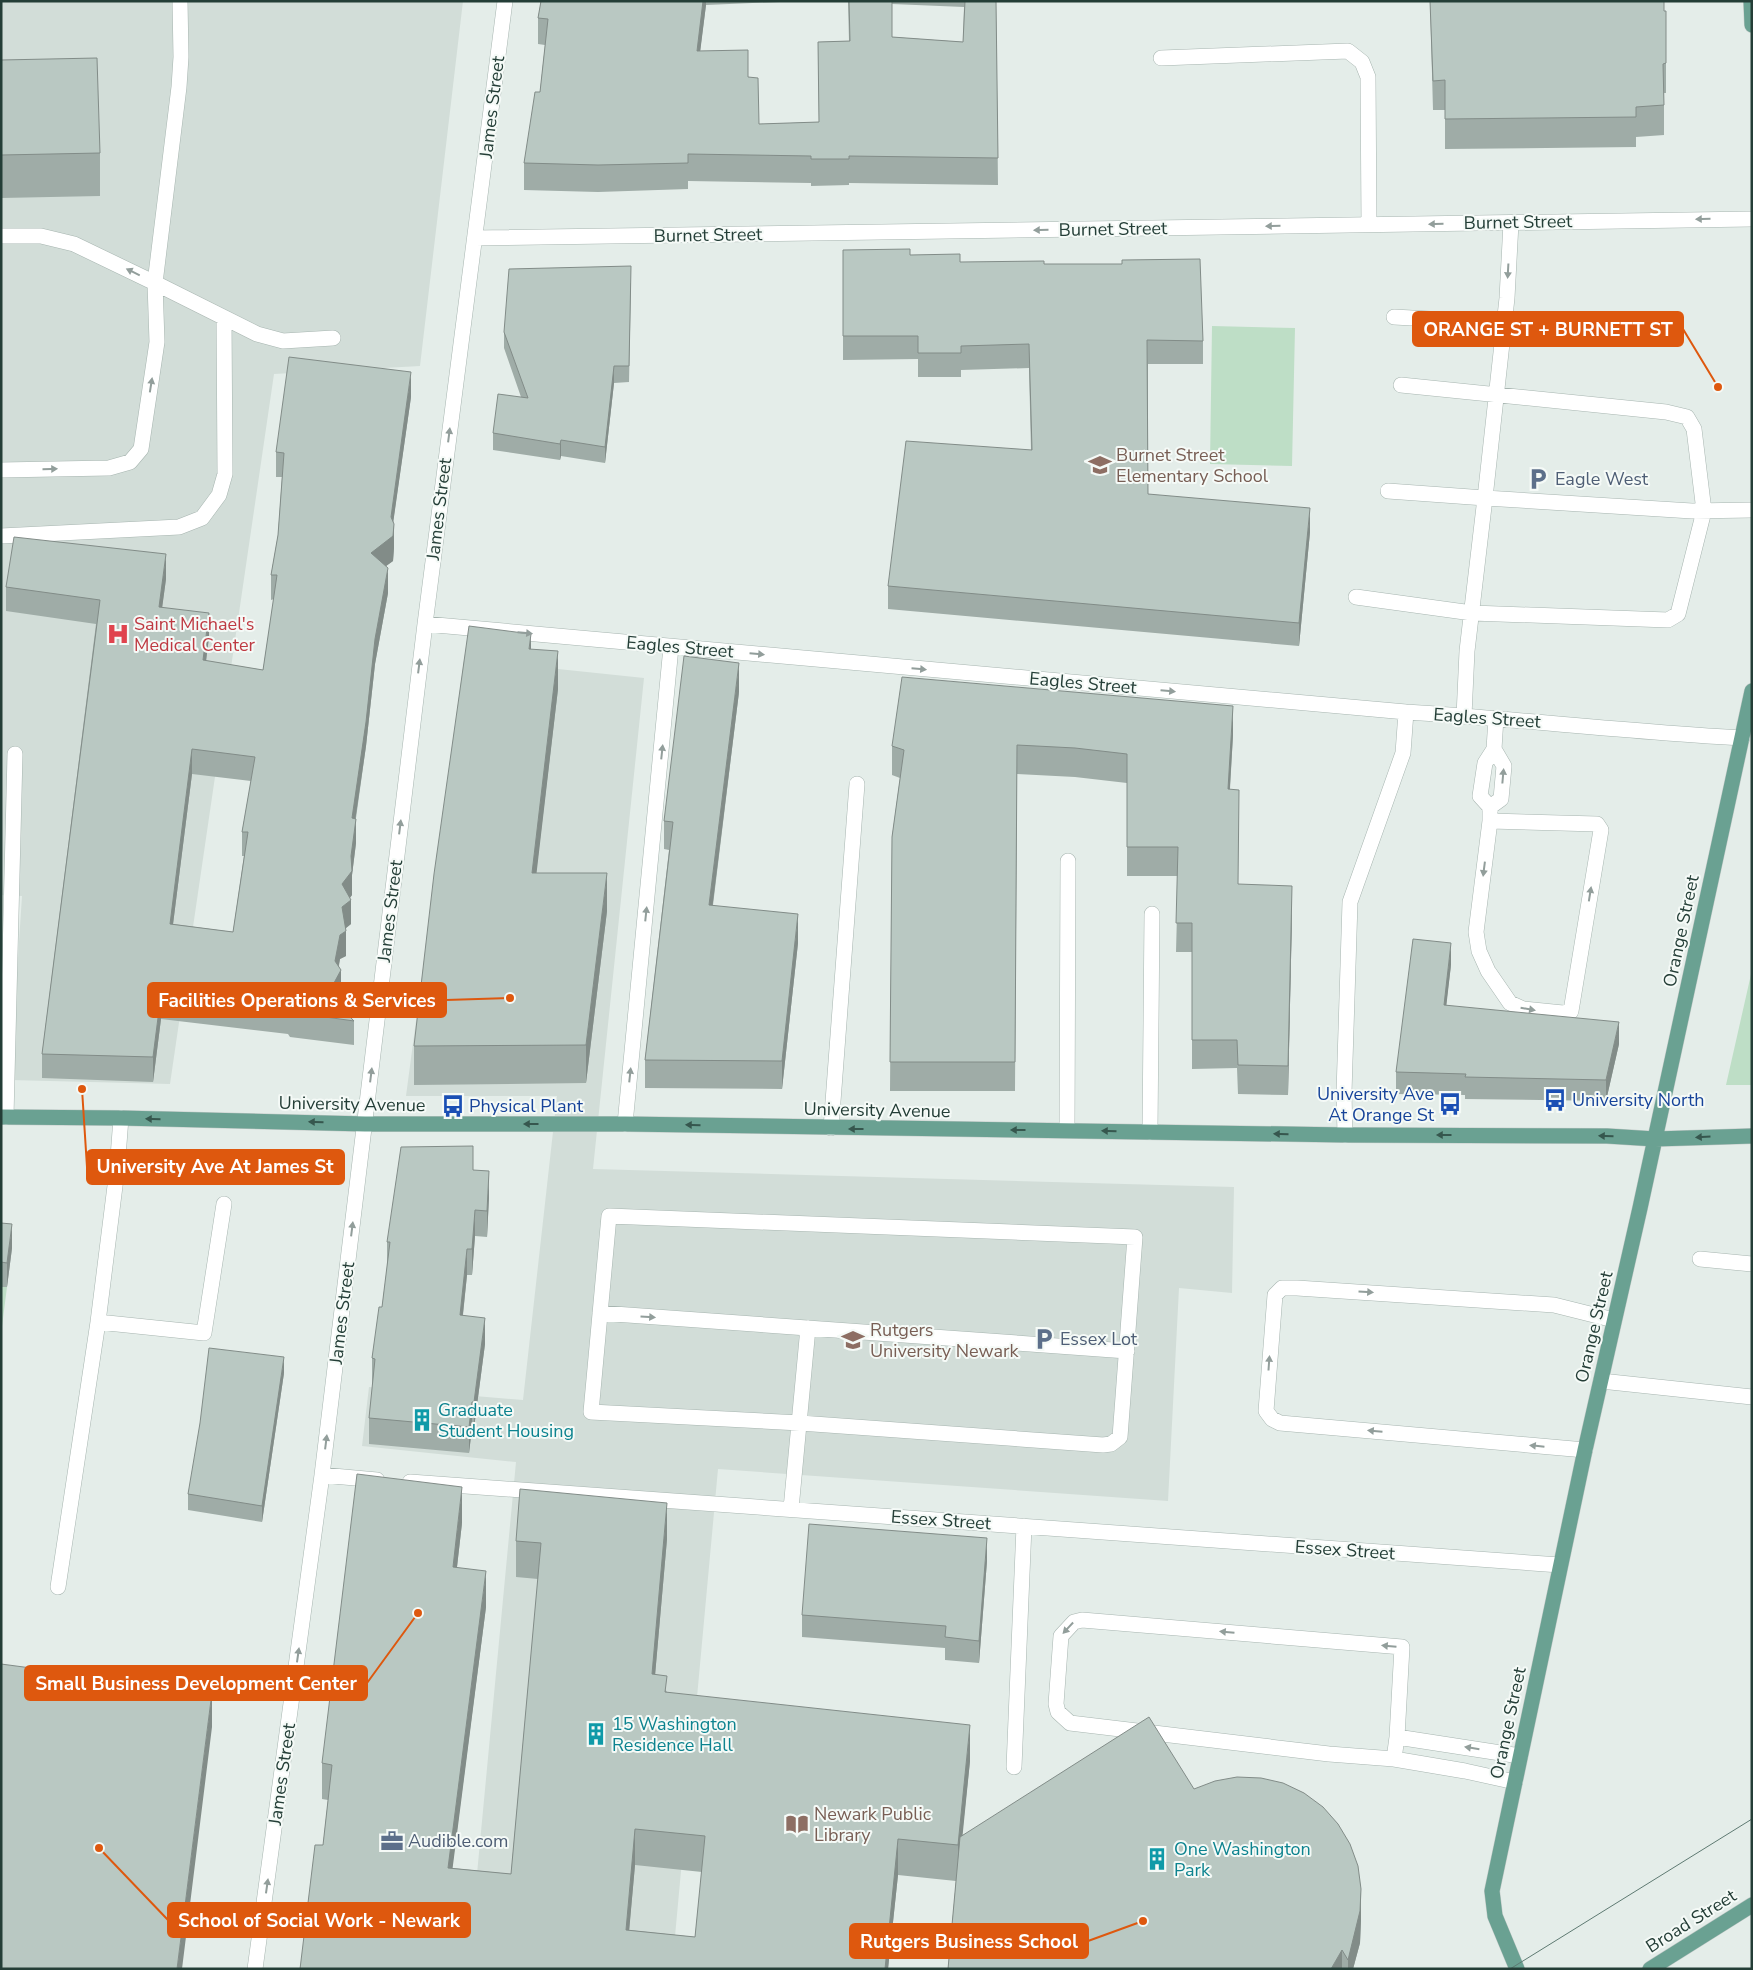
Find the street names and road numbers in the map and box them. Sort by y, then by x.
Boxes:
street label: James Street [474,54,510,160]
street label: Burnet Street [1464,209,1573,235]
street label: Burnet Street [1059,216,1168,242]
street label: Burnet Street [654,222,763,248]
street label: James Street [421,456,457,562]
street label: Eagles Street [625,630,735,664]
street label: Eagles Street [1028,666,1138,700]
street label: Eagles Street [1432,702,1542,734]
street label: James Street [372,858,408,964]
street label: Orange Street [1657,872,1705,989]
street label: University Avenue [278,1091,426,1117]
street label: University Avenue [803,1097,951,1123]
street label: James Street [324,1260,360,1366]
street label: Orange Street [1570,1268,1619,1385]
street label: Essex Street [890,1505,993,1536]
street label: Essex Street [1294,1535,1397,1566]
street label: Orange Street [1484,1664,1532,1781]
street label: James Street [263,1721,301,1828]
street label: Broad Street [1641,1883,1741,1958]

